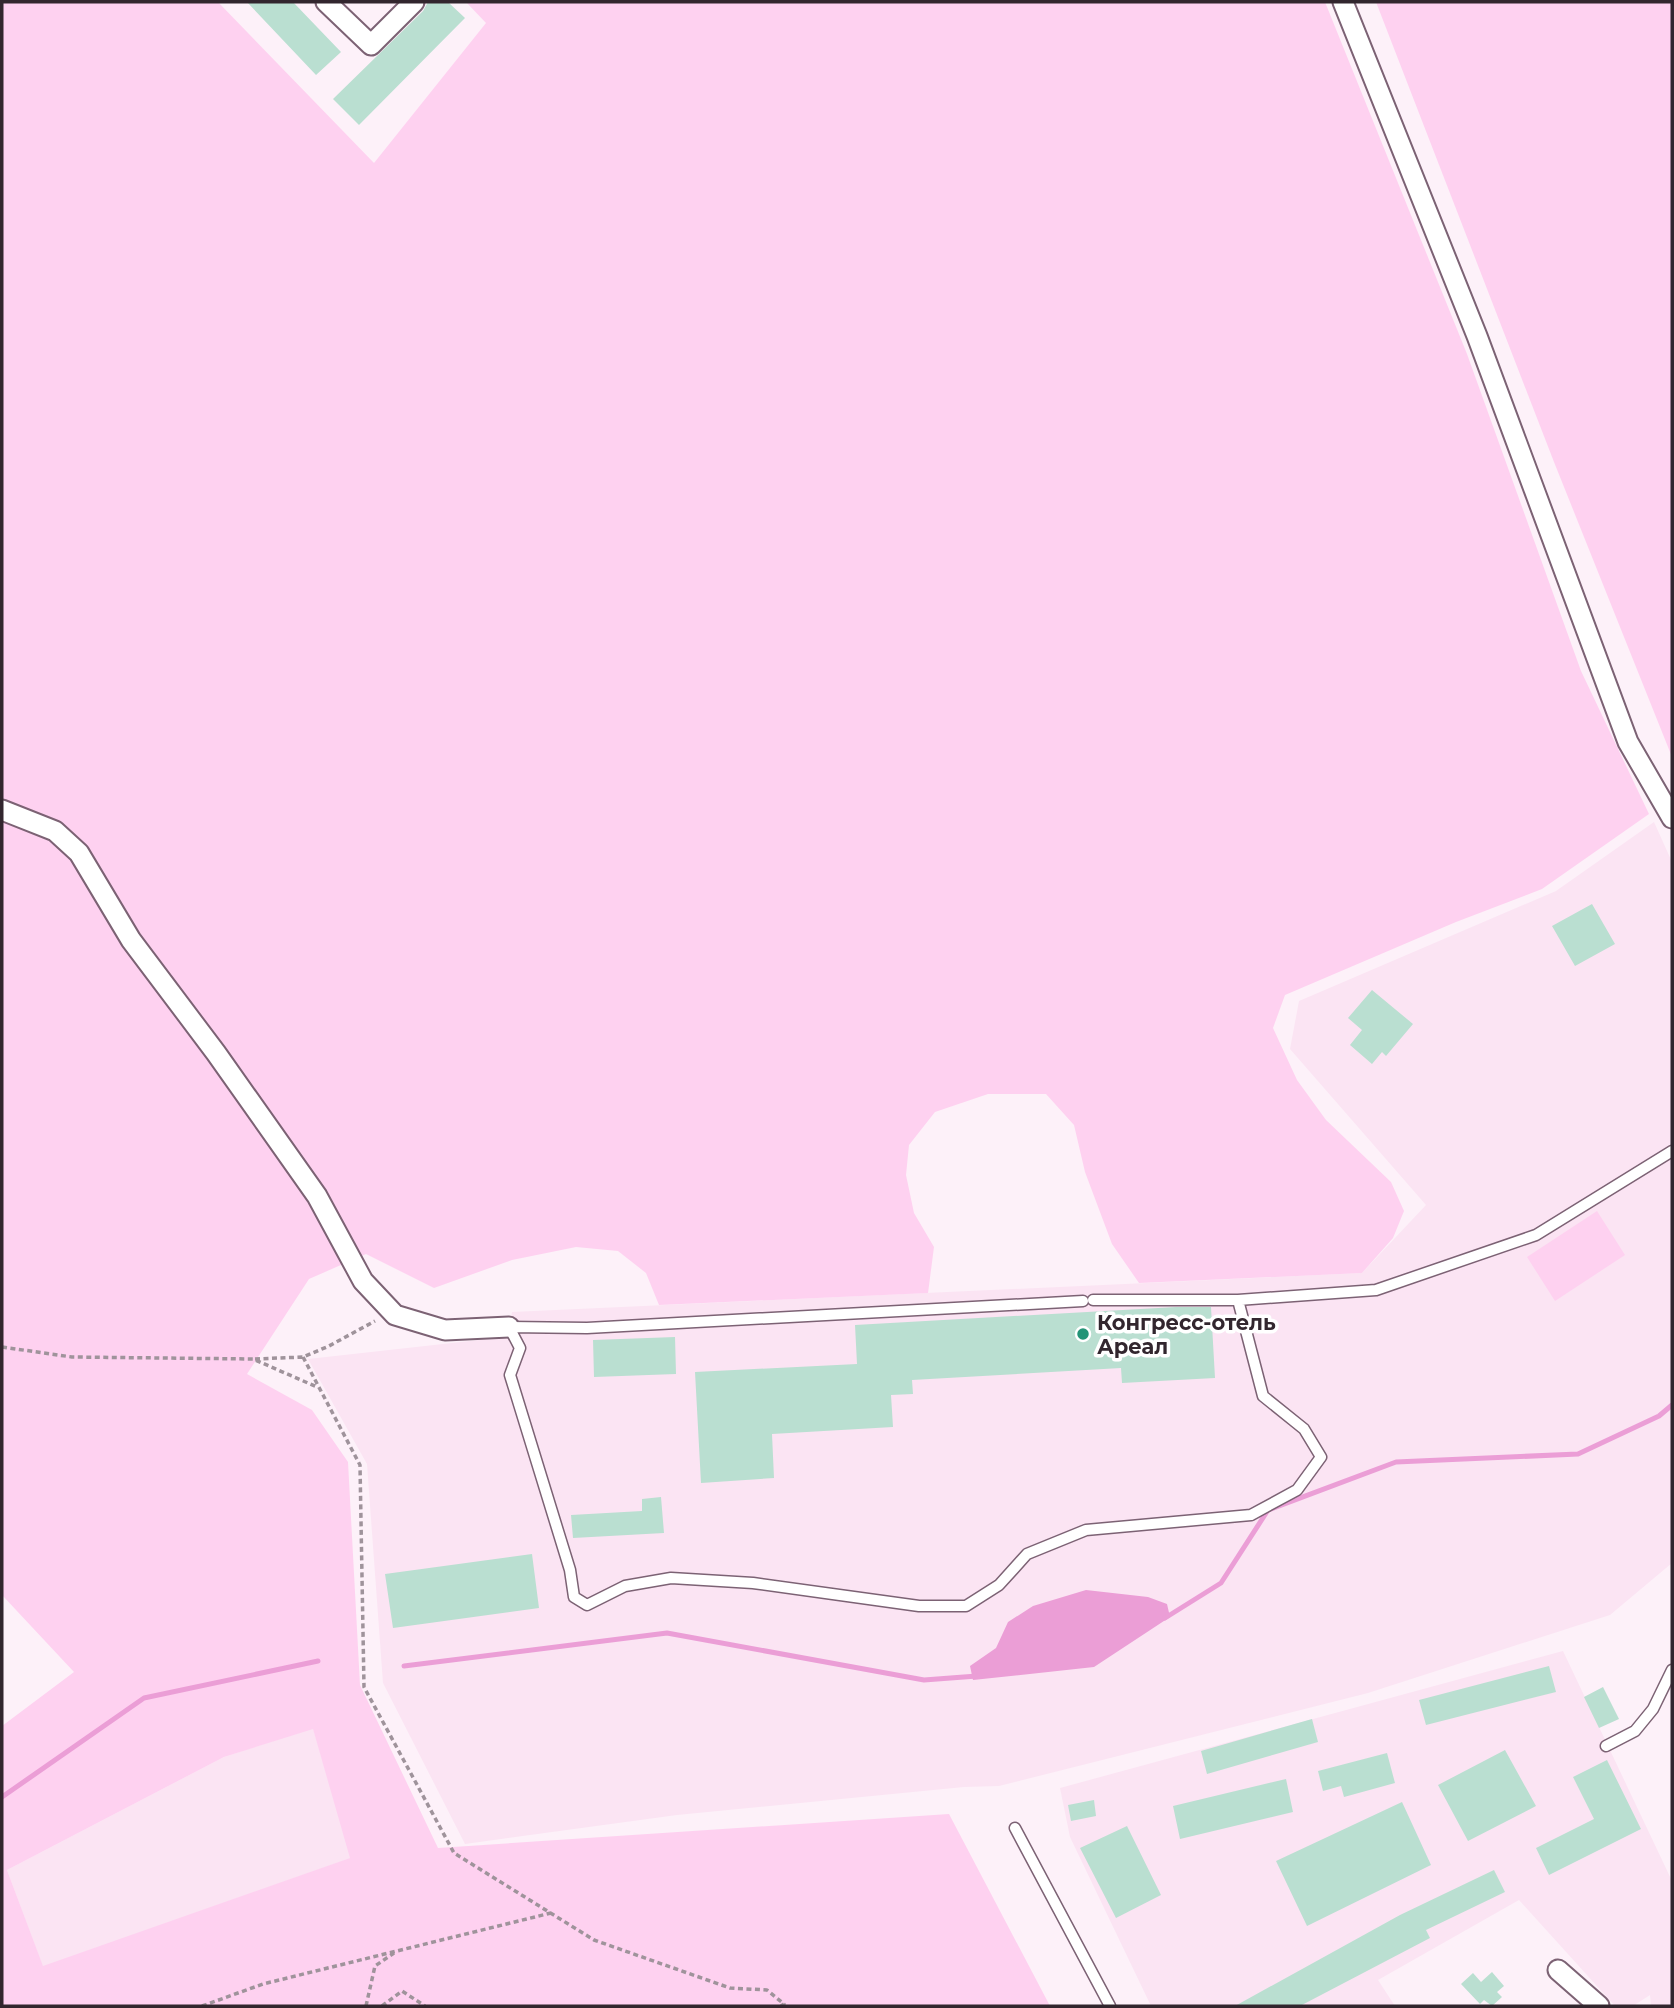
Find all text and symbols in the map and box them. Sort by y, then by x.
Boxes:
place label: Конгресс-отель Ареал [1097,1310,1276,1359]
marker: Конгресс-отель Ареал [1075,1326,1091,1342]

